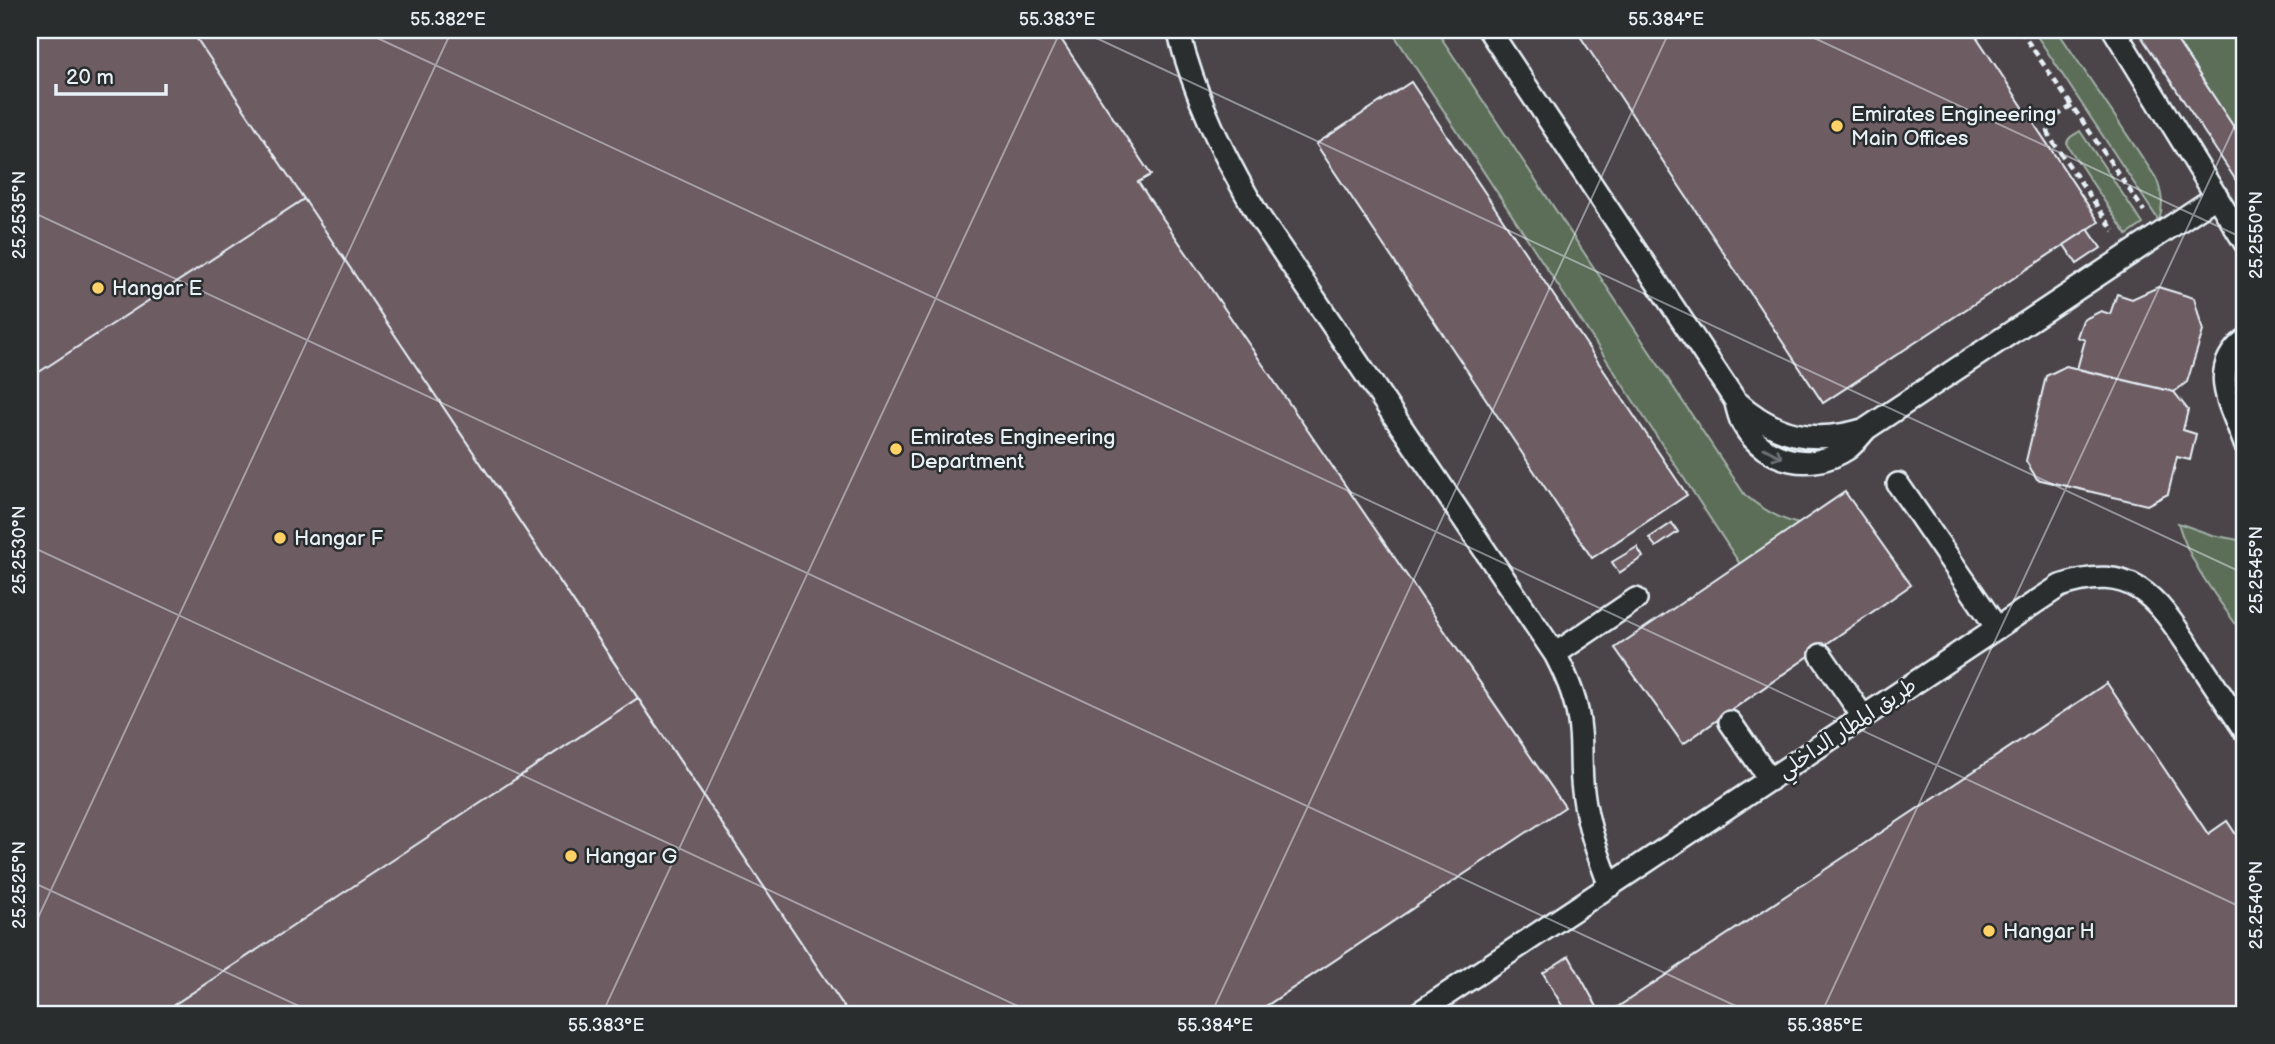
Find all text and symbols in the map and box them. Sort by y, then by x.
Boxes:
text: 55.382°E [410,9,486,30]
text: 55.383°E [1019,9,1095,30]
text: 55.384°E [1628,9,1704,30]
scale bar [56,52,166,96]
text: 20 m [66,65,114,90]
place label: Emirates Engineering Main Offices [1851,102,2056,151]
marker: Emirates Engineering Main Offices [1829,118,1845,134]
text: 25.2535°N [9,171,30,259]
text: 25.2550°N [2246,191,2267,279]
place label: Hangar E [112,276,202,301]
marker: Hangar E [90,280,106,296]
place label: Emirates Engineering Department [910,425,1115,474]
marker: Emirates Engineering Department [888,441,904,457]
one-way arrow [1762,447,1783,460]
text: 25.2530°N [9,506,30,594]
place label: Hangar F [294,526,383,551]
text: 25.2545°N [2246,526,2267,614]
marker: Hangar F [272,530,288,546]
street label: طريق المطار الداخلي [1773,673,1925,789]
text: 25.2525°N [9,841,30,929]
place label: Hangar G [585,844,677,869]
marker: Hangar G [563,848,579,864]
text: 25.2540°N [2246,861,2267,949]
place label: Hangar H [2003,919,2095,944]
marker: Hangar H [1981,923,1997,939]
text: 55.383°E [568,1015,644,1036]
text: 55.384°E [1177,1015,1253,1036]
text: 55.385°E [1787,1015,1863,1036]

